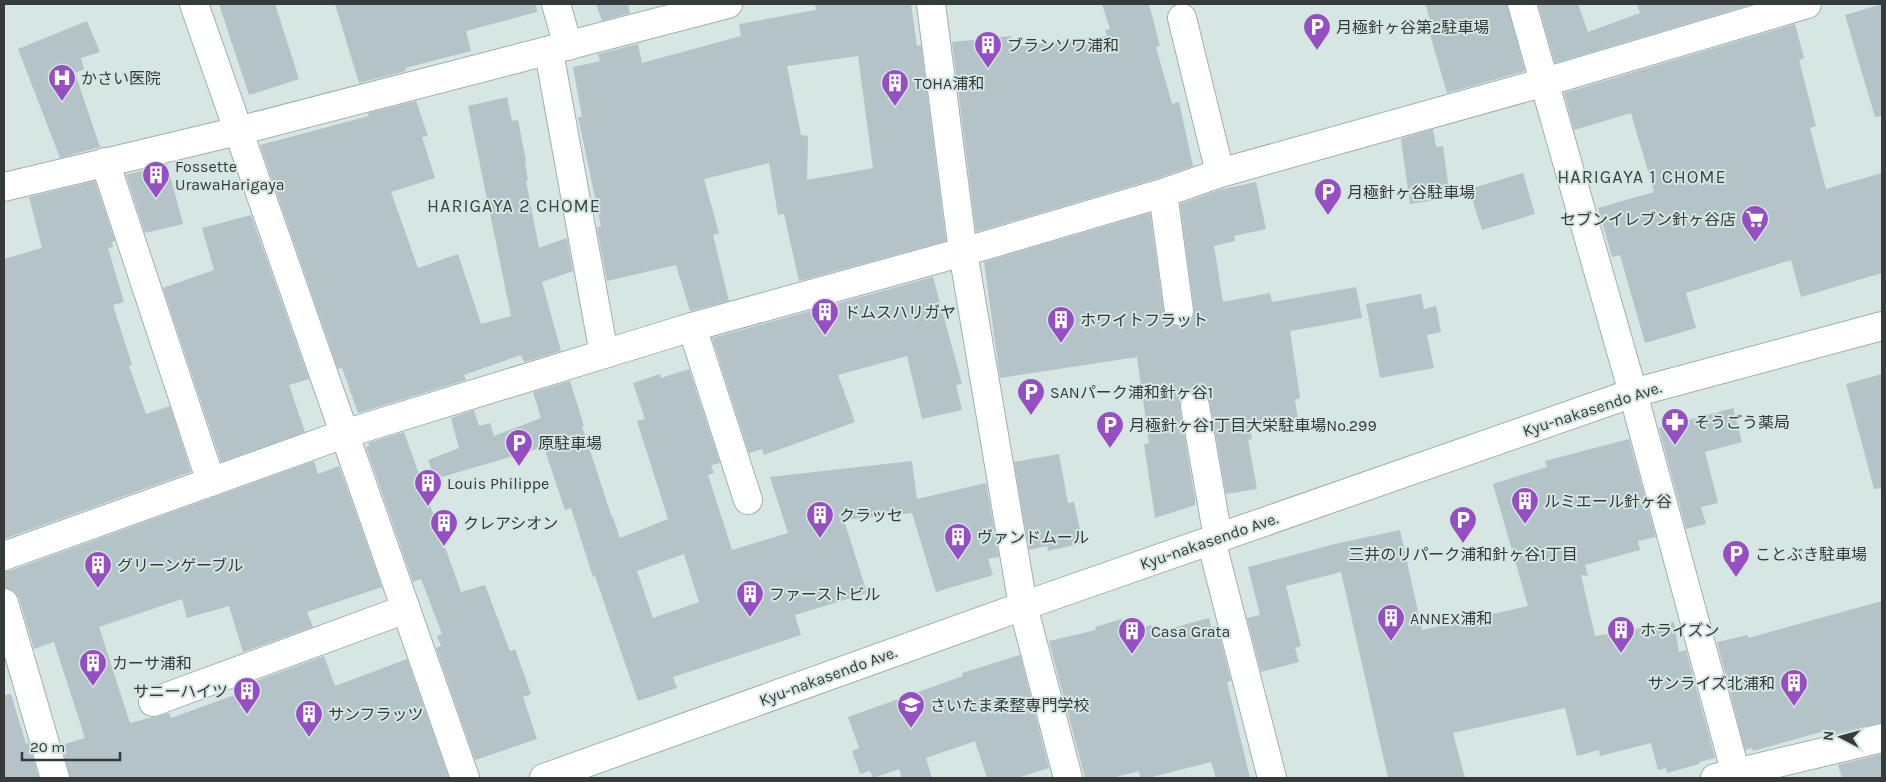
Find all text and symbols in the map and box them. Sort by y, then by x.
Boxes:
parking icon: 月極針ヶ谷第2駐車場 [1302,12,1332,51]
place label: 月極針ヶ谷第2駐車場 [1336,18,1489,37]
building icon: ブランソワ浦和 [973,30,1003,69]
place label: ブランソワ浦和 [1007,36,1119,55]
hospital icon: かさい医院 [47,63,77,102]
building icon: TOHA浦和 [880,68,910,107]
place label: かさい医院 [81,69,161,88]
place label: TOHA浦和 [914,74,984,93]
place label: Fossette UrawaHarigaya [175,157,285,194]
building icon: Fossette UrawaHarigaya [141,160,171,199]
district label: HARIGAYA 1 CHOME [1557,166,1727,188]
parking icon: 月極針ヶ谷駐車場 [1313,177,1343,216]
place label: 月極針ヶ谷駐車場 [1347,183,1475,202]
district label: HARIGAYA 2 CHOME [427,195,601,217]
supermarket icon: セブンイレブン針ヶ谷店 [1740,204,1770,243]
place label: セブンイレブン針ヶ谷店 [1560,210,1736,229]
building icon: ドムスハリガヤ [810,297,840,336]
place label: ドムスハリガヤ [844,303,956,322]
building icon: ホワイトフラット [1046,305,1076,344]
place label: ホワイトフラット [1080,311,1208,330]
parking icon: SANパーク浦和針ヶ谷1 [1016,377,1046,416]
street label: Kyu-nakasendo Ave. [1520,378,1664,440]
place label: SANパーク浦和針ヶ谷1 [1050,383,1213,402]
pharmacy icon: そうごう薬局 [1660,407,1690,446]
parking icon: 月極針ヶ谷1丁目大栄駐車場No.299 [1095,410,1125,449]
place label: そうごう薬局 [1694,413,1790,432]
place label: 月極針ヶ谷1丁目大栄駐車場No.299 [1129,416,1377,435]
parking icon: 原駐車場 [504,428,534,467]
place label: 原駐車場 [538,434,602,453]
building icon: Louis Philippe [413,468,443,507]
place label: Louis Philippe [447,474,549,493]
building icon: ルミエール針ヶ谷 [1510,486,1540,525]
place label: ルミエール針ヶ谷 [1544,492,1672,511]
building icon: クラッセ [805,500,835,539]
parking icon: 三井のリパーク浦和針ヶ谷1丁目 [1448,505,1478,544]
place label: クラッセ [839,506,903,525]
building icon: クレアシオン [429,508,459,547]
street label: Kyu-nakasendo Ave. [1137,508,1281,574]
place label: クレアシオン [463,514,558,533]
building icon: ヴァンドムール [943,522,973,561]
place label: ヴァンドムール [977,528,1089,547]
parking icon: ことぶき駐車場 [1721,539,1751,578]
place label: 三井のリパーク浦和針ヶ谷1丁目 [1348,545,1578,564]
place label: ことぶき駐車場 [1755,545,1867,564]
building icon: グリーンゲーブル [83,550,113,589]
place label: グリーンゲーブル [117,556,243,575]
building icon: ファーストビル [735,579,765,618]
place label: ファーストビル [769,585,880,604]
building icon: ANNEX浦和 [1376,603,1406,642]
place label: ANNEX浦和 [1410,609,1492,628]
building icon: ホライズン [1606,615,1636,654]
building icon: Casa Grata [1117,616,1147,655]
place label: ホライズン [1640,621,1720,640]
place label: Casa Grata [1151,622,1230,641]
street label: Kyu-nakasendo Ave. [757,642,899,710]
building icon: カーサ浦和 [78,648,108,687]
place label: カーサ浦和 [112,654,192,673]
building icon: サンライズ北浦和 [1779,668,1809,707]
place label: サンライズ北浦和 [1647,674,1775,693]
building icon: サニーハイツ [232,676,262,715]
place label: サニーハイツ [133,682,228,701]
school or university icon: さいたま柔整専門学校 [896,690,926,729]
place label: さいたま柔整専門学校 [930,696,1090,715]
building icon: サンフラッツ [294,699,324,738]
place label: サンフラッツ [328,705,424,724]
north arrow [1816,712,1866,762]
scale bar [22,730,120,762]
text: N [1820,730,1838,742]
text: 20 m [30,738,65,756]

